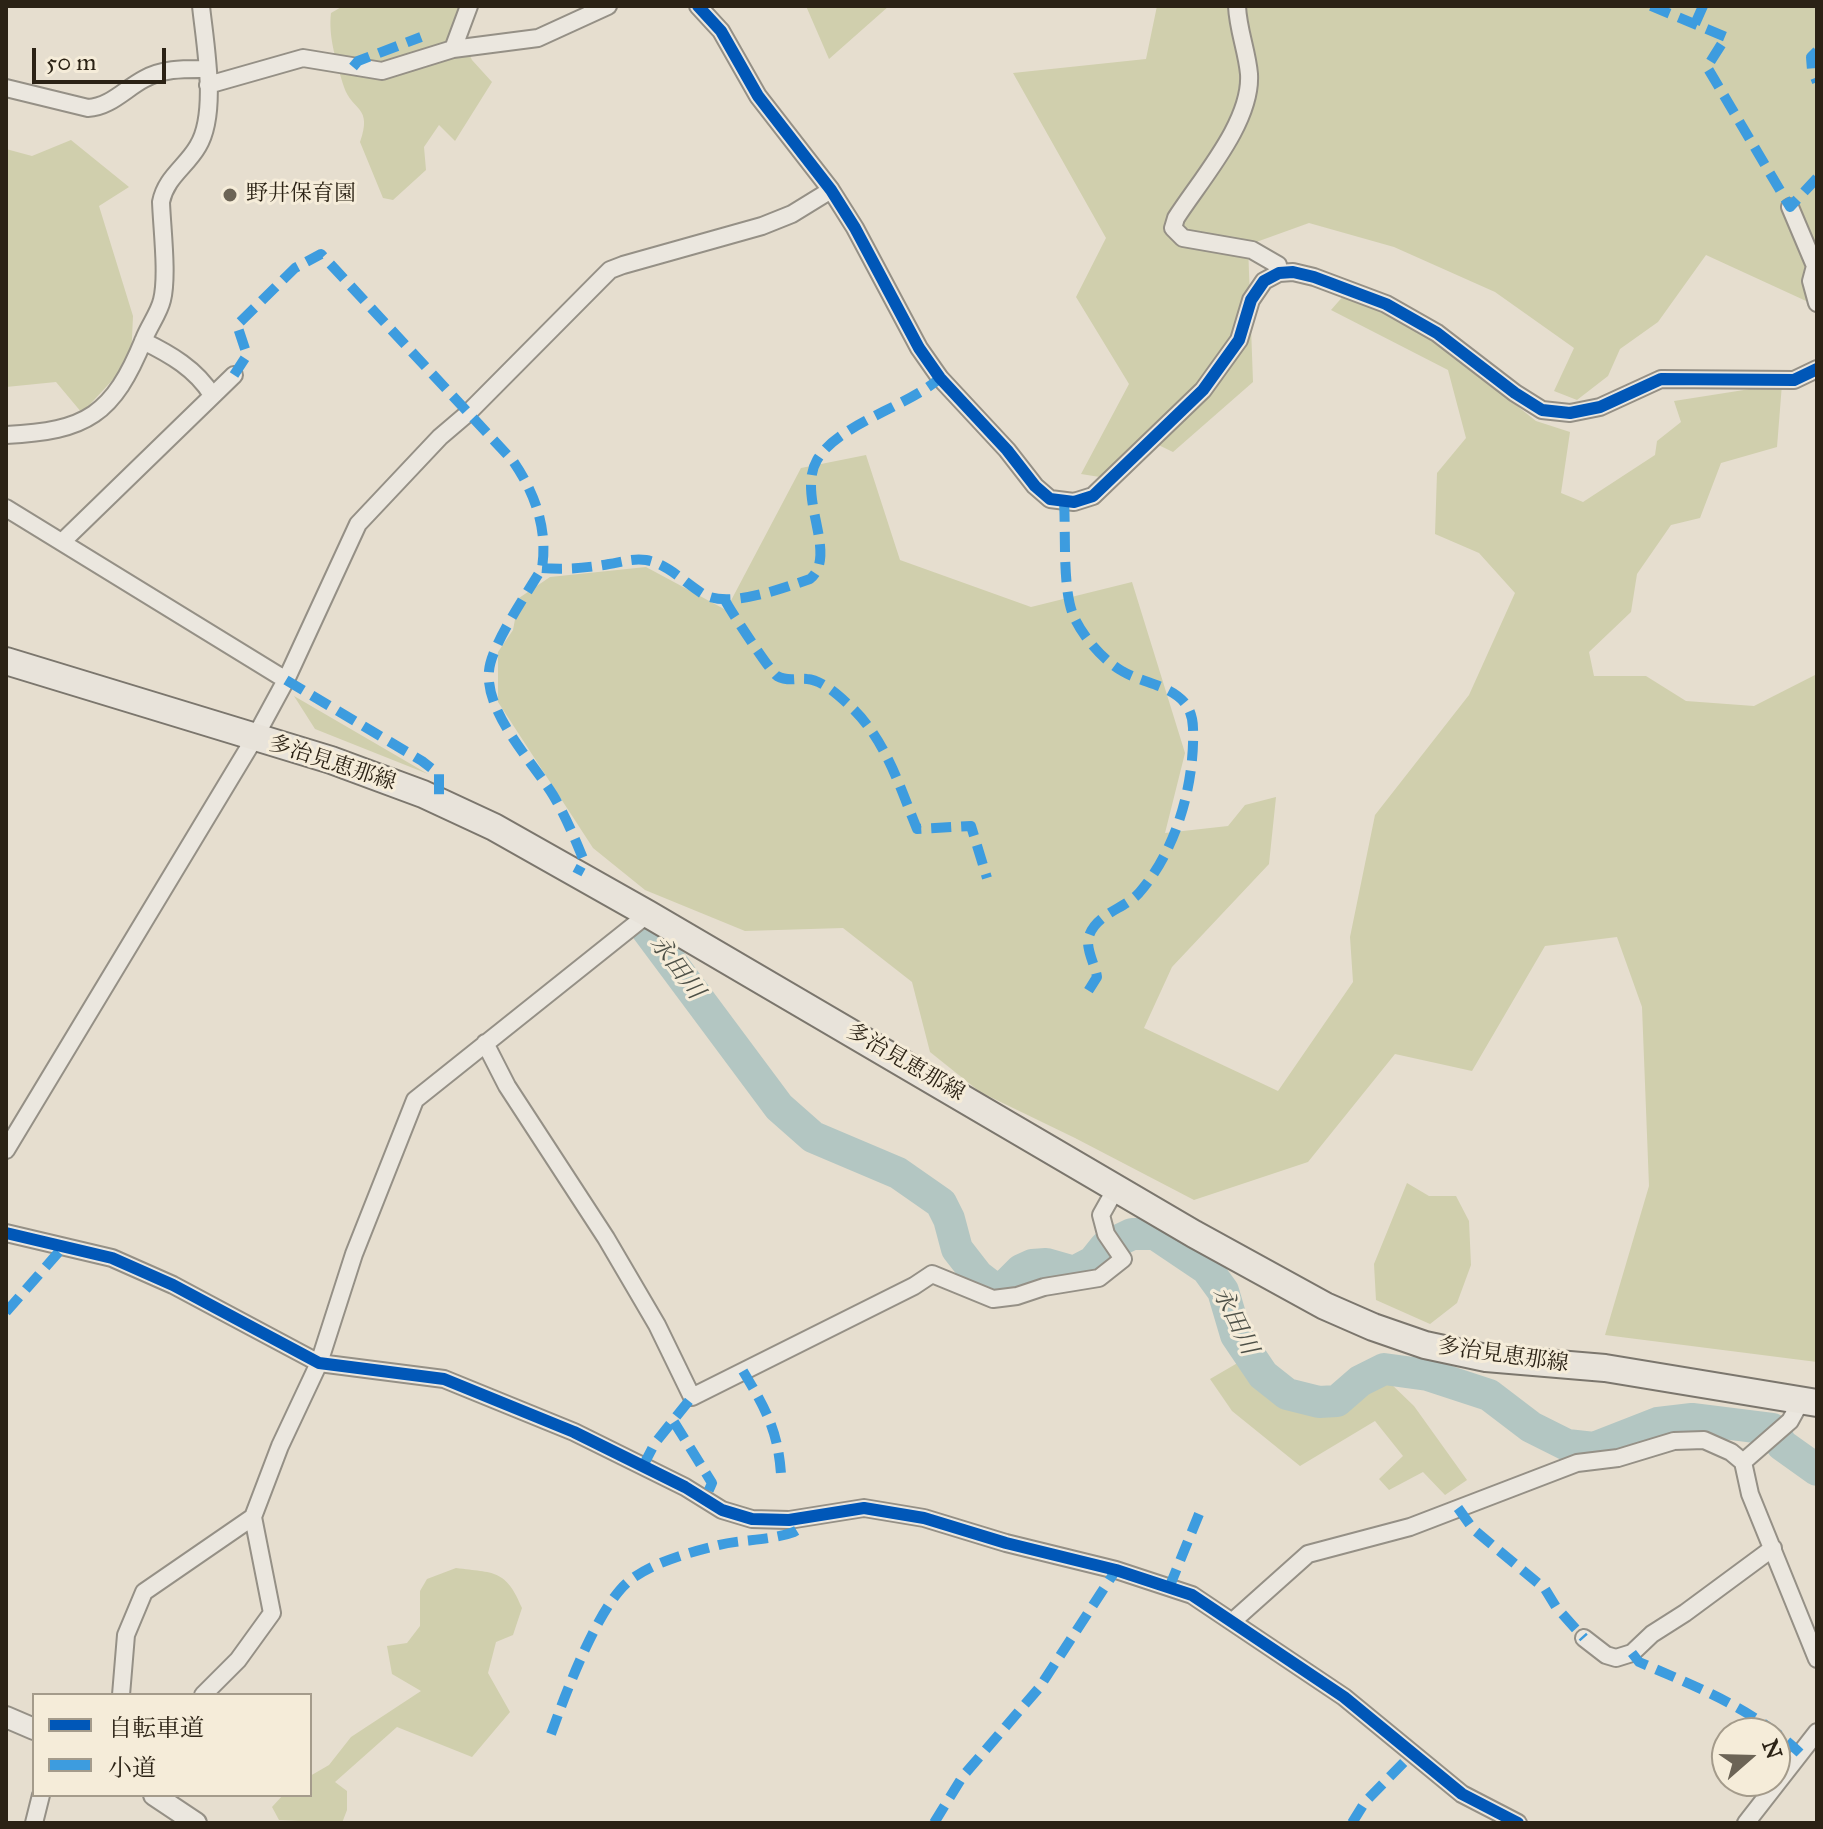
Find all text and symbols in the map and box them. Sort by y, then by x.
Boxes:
scale bar [36,32,170,82]
text: 50 m [46,47,96,77]
place label: 野井保育園 [246,182,356,208]
marker: 野井保育園 [221,186,239,204]
street label: 多治見恵那線 [265,731,399,797]
water label: 永田川 [643,931,709,1005]
street label: 多治見恵那線 [841,1019,969,1107]
water label: 永田川 [1205,1282,1263,1360]
street label: 多治見恵那線 [1436,1334,1570,1378]
legend [32,1693,312,1797]
text: 自転車道 [108,1713,204,1743]
north arrow [1711,1717,1791,1797]
text: N [1756,1736,1788,1763]
text: 小道 [108,1753,156,1783]

